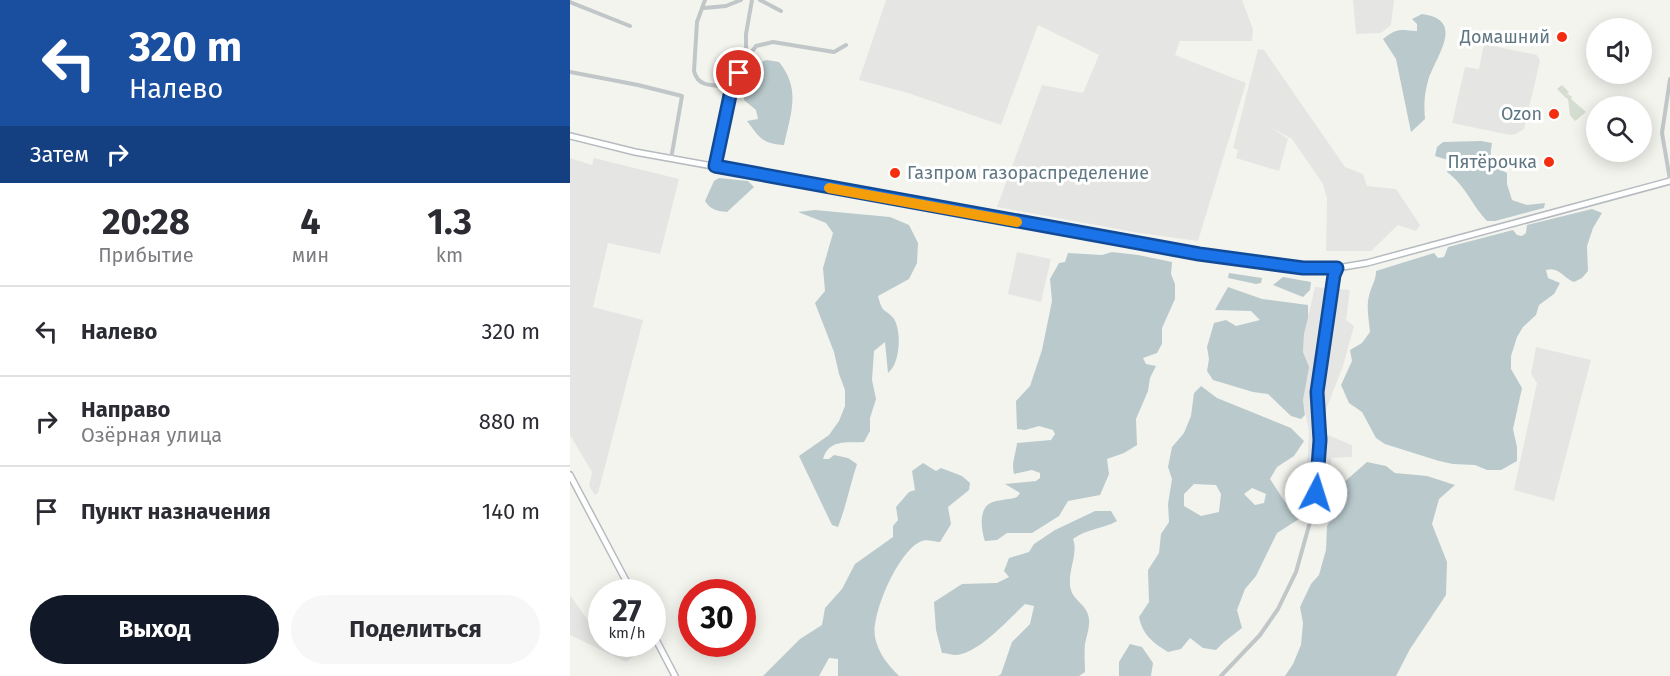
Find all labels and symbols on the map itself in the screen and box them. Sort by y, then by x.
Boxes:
place label: Домашний [1459,26,1550,48]
marker: Домашний [1555,30,1569,44]
pin [713,47,764,98]
place label: Ozon [1501,103,1542,125]
marker: Ozon [1547,107,1561,121]
place label: Пятёрочка [1447,151,1537,173]
marker: Пятёрочка [1542,155,1556,169]
place label: Газпром газораспределение [907,162,1149,184]
marker: Газпром газораспределение [888,166,902,180]
position arrow [1284,461,1348,525]
speed limit sign: 30 [678,579,756,657]

